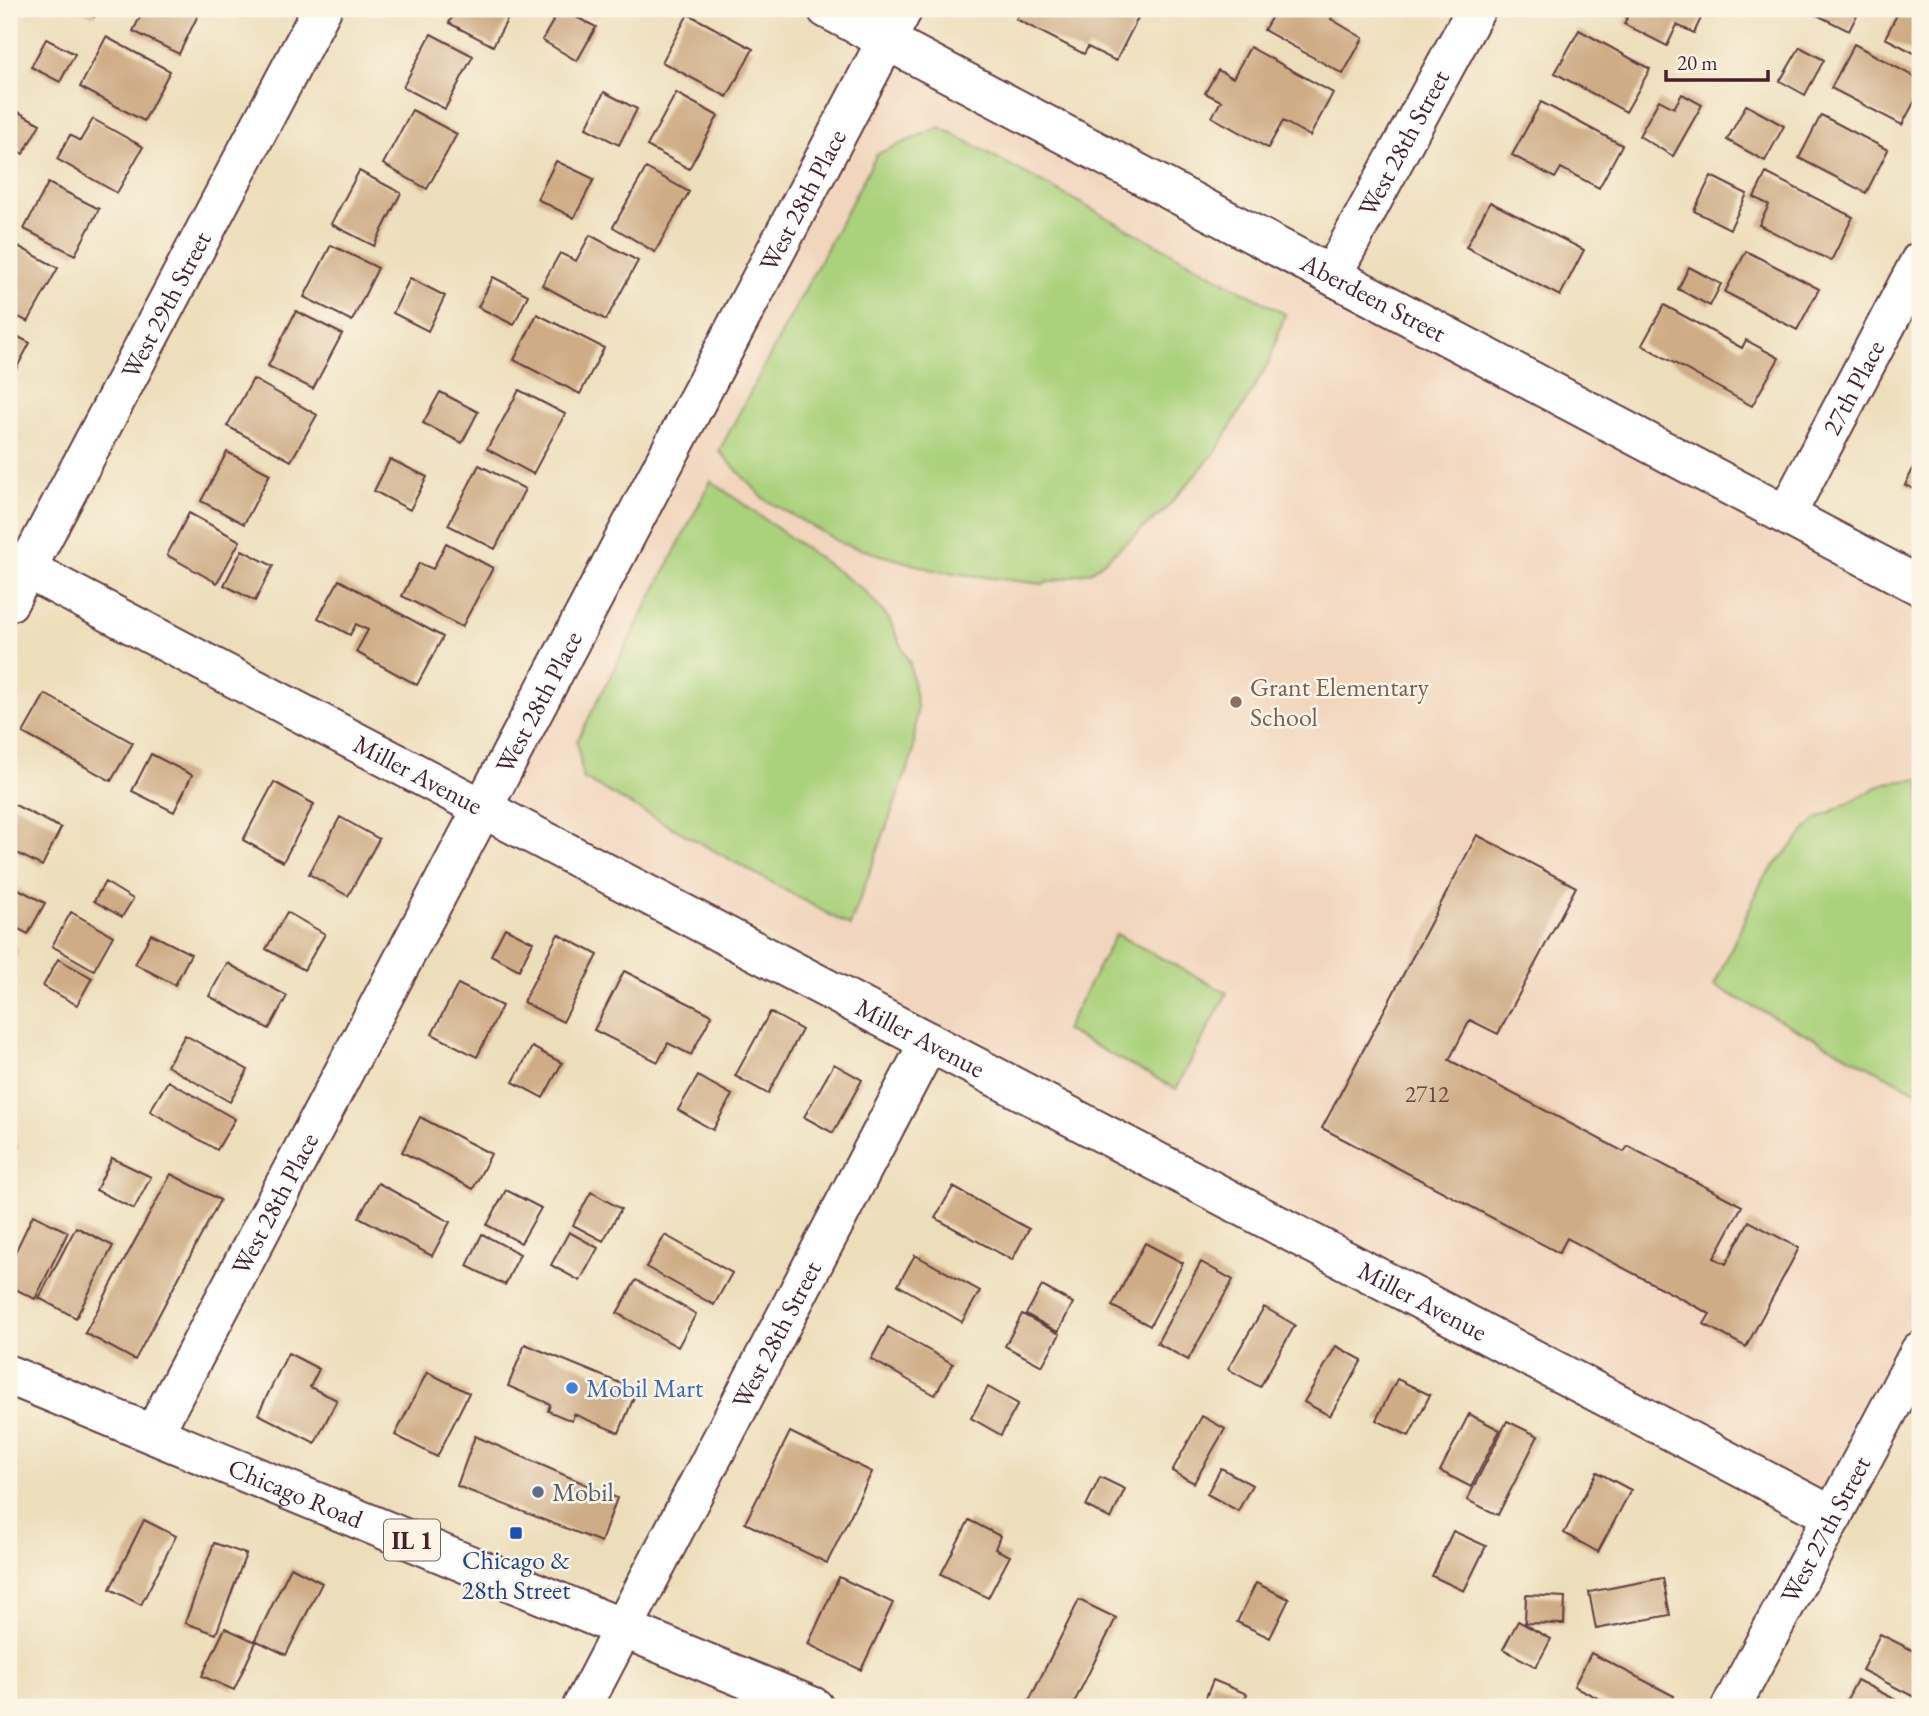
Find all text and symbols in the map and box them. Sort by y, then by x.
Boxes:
scale bar [1666,38,1768,82]
text: 20 m [1677,49,1718,76]
street label: West 28th Street [1350,64,1457,222]
street label: West 28th Place [751,123,854,277]
street label: West 29th Street [113,225,219,384]
street label: Aberdeen Street [1294,245,1452,350]
street label: 27th Place [1814,334,1892,441]
street label: West 28th Place [487,625,590,779]
place label: Grant Elementary School [1250,670,1429,734]
marker: Grant Elementary School [1228,694,1244,710]
street label: Miller Avenue [348,727,489,822]
street label: Miller Avenue [850,990,991,1085]
house number: 2712 [1405,1079,1449,1109]
street label: West 28th Place [223,1127,326,1281]
street label: Miller Avenue [1352,1253,1493,1349]
street label: West 28th Street [724,1255,829,1414]
place label: Mobil Mart [586,1371,703,1405]
marker: Mobil Mart [564,1380,580,1396]
street label: Chicago Road [223,1450,369,1536]
street label: West 27th Street [1772,1450,1878,1609]
place label: Mobil [552,1475,614,1509]
marker: Mobil [530,1484,546,1500]
road number: IL 1 [384,1520,440,1560]
marker: Chicago & 28th Street [508,1525,524,1541]
place label: Chicago & 28th Street [462,1543,570,1607]

